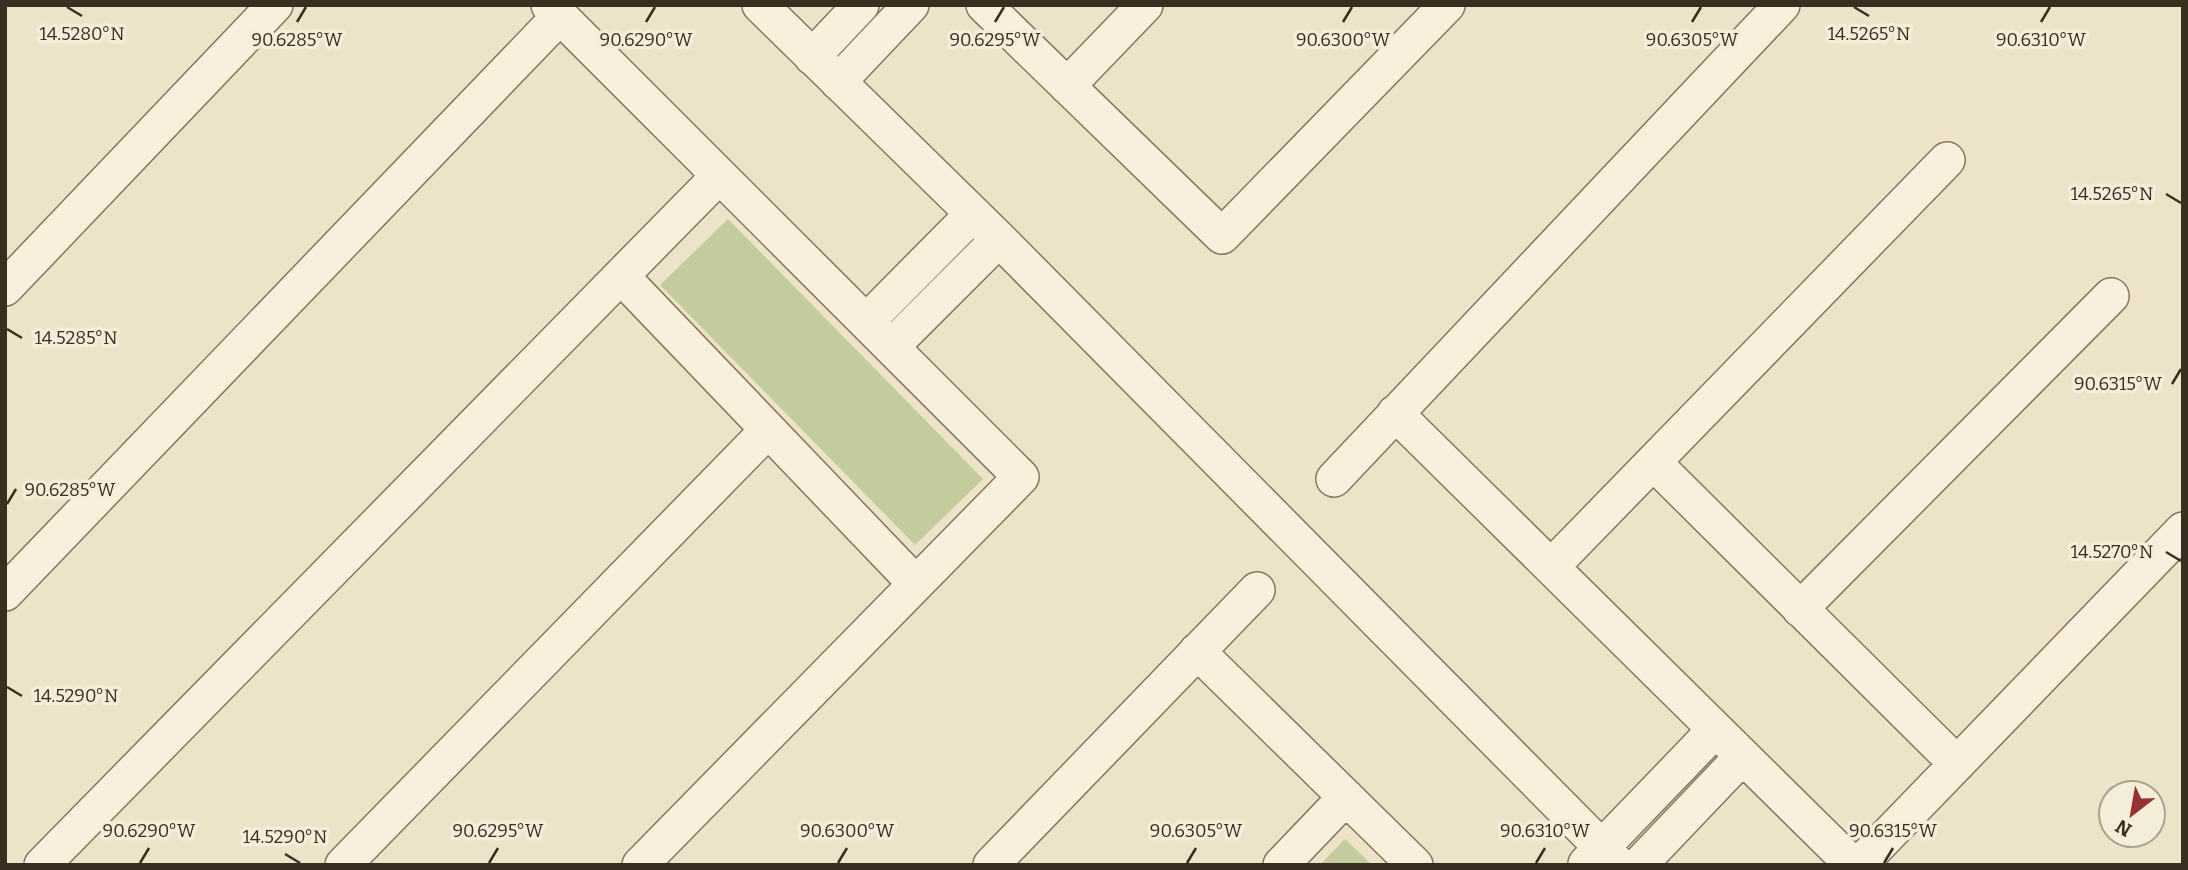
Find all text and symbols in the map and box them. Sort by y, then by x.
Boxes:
text: 14.5280°N [40,23,124,45]
text: 14.5265°N [1828,23,1910,45]
text: 90.6285°W [251,29,343,51]
text: 90.6290°W [600,29,693,51]
text: 90.6295°W [950,29,1041,51]
text: 90.6300°W [1296,29,1391,51]
text: 90.6305°W [1646,29,1739,51]
text: 90.6310°W [1996,29,2087,51]
text: 14.5265°N [2071,183,2153,205]
text: 14.5285°N [34,327,118,349]
text: 90.6315°W [2074,373,2163,395]
text: 90.6285°W [24,479,116,501]
text: 14.5270°N [2071,541,2153,563]
text: 14.5290°N [34,685,118,707]
north arrow [2097,779,2167,849]
text: N [2111,814,2136,842]
text: 90.6290°W [103,820,196,842]
text: 90.6295°W [453,820,544,842]
text: 90.6300°W [800,820,895,842]
text: 90.6305°W [1150,820,1243,842]
text: 90.6310°W [1500,820,1591,842]
text: 90.6315°W [1849,820,1938,842]
text: 14.5290°N [243,826,327,848]

